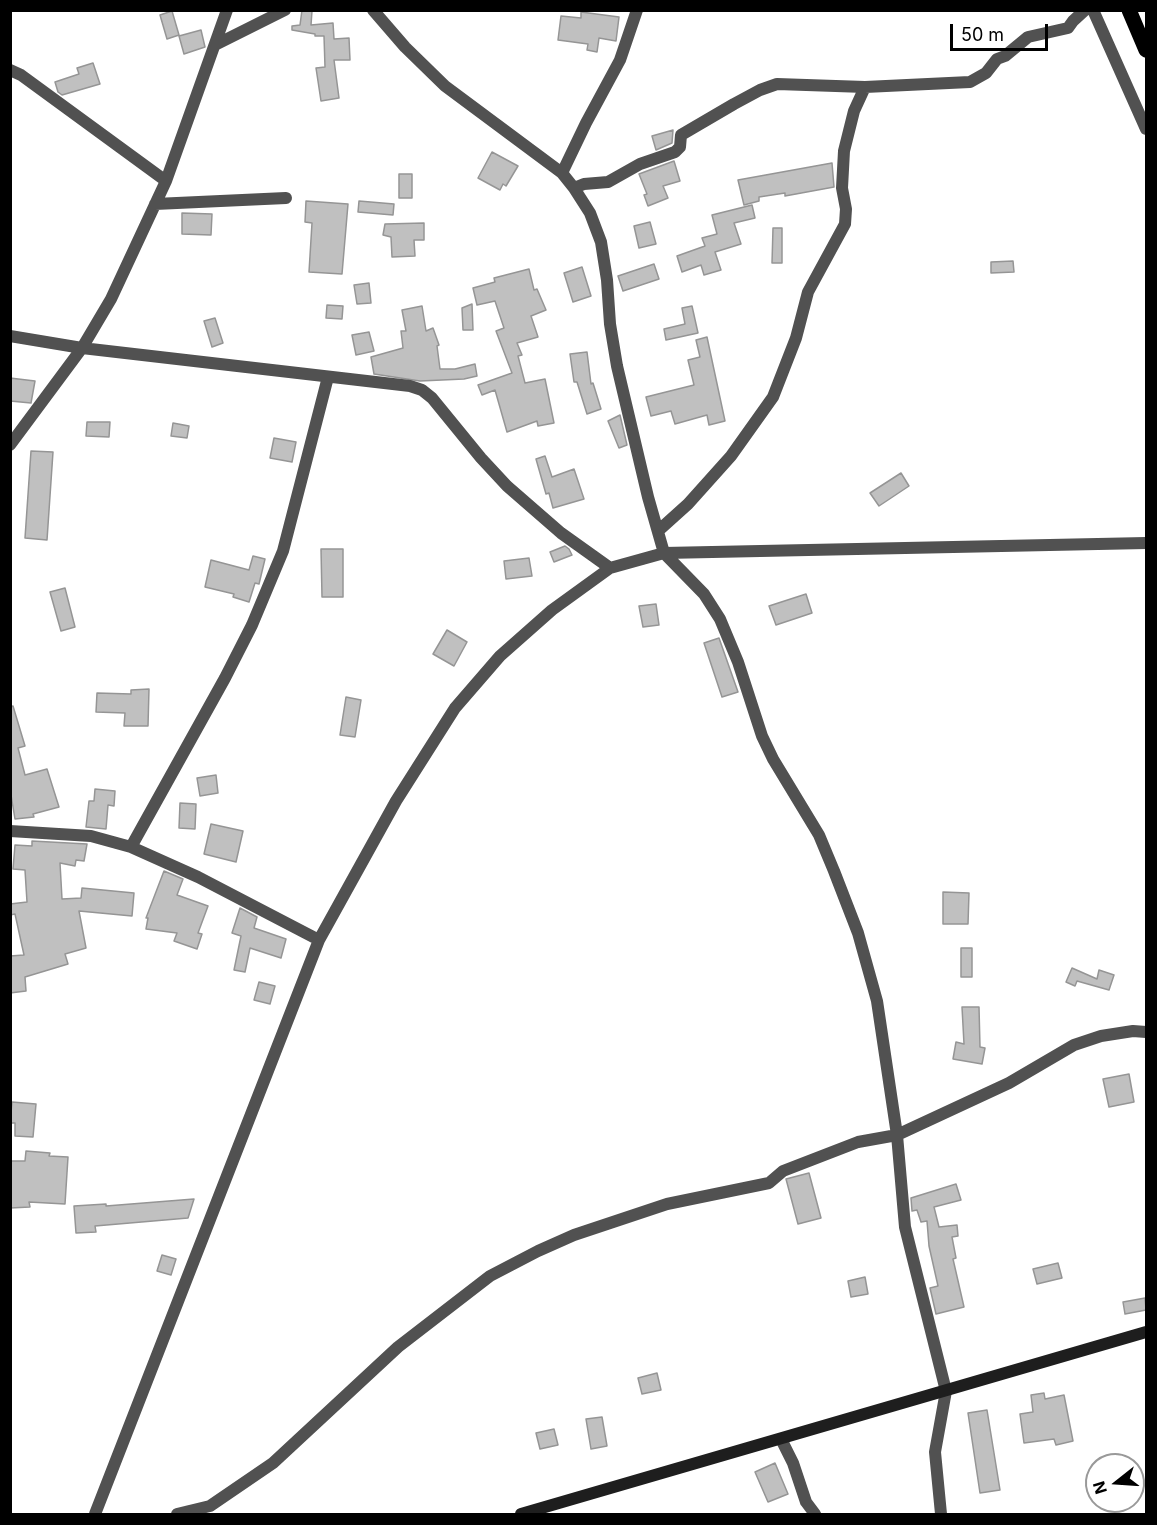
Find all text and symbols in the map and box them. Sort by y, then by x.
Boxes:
scale bar [953,12,1050,50]
text: 50 m [961,24,1004,45]
north arrow [1085,1453,1145,1513]
text: N [1088,1479,1111,1496]

